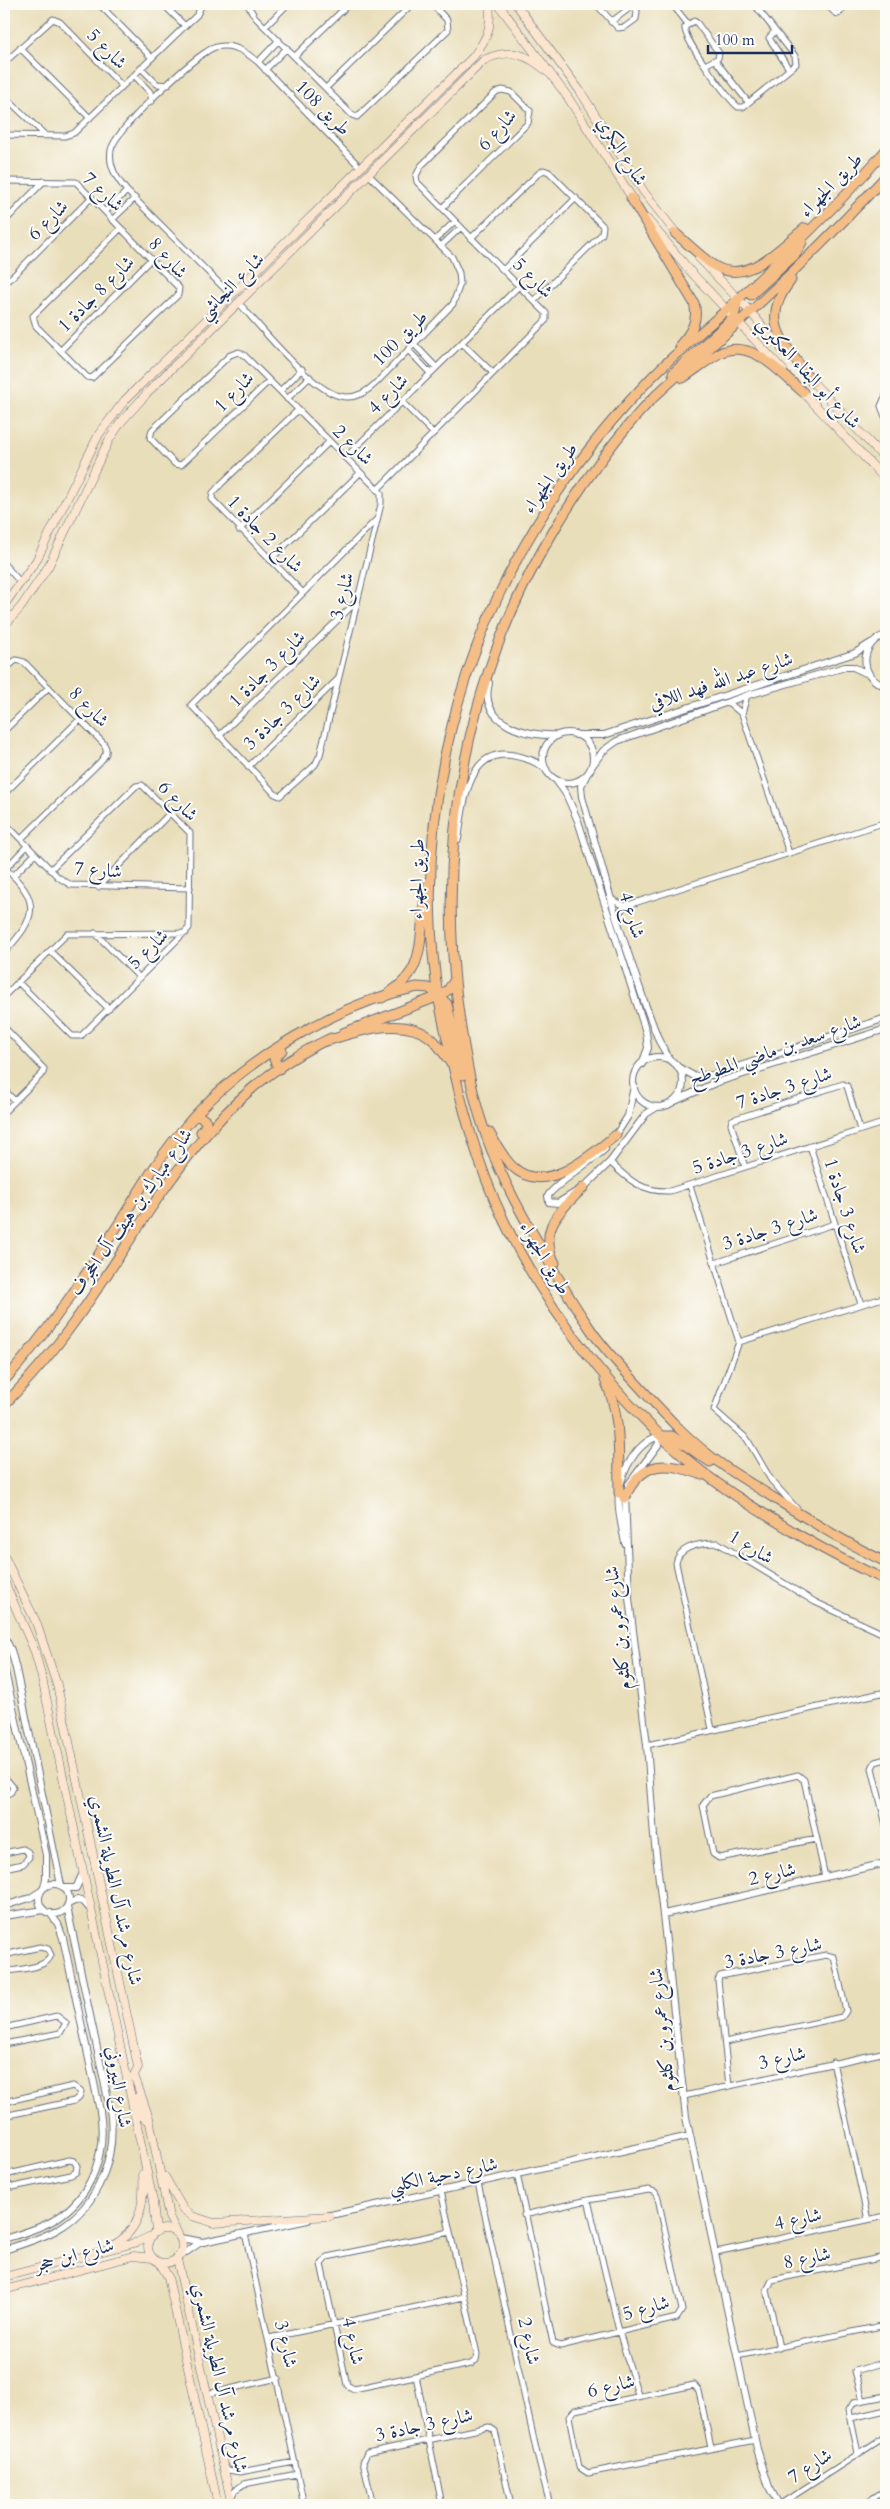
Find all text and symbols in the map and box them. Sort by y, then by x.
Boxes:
scale bar [708,22,791,54]
street label: شارع 5 [80,23,133,77]
text: 100 m [715,30,755,50]
street label: طريق 108 [289,74,357,142]
street label: شارع 6 [471,104,524,158]
street label: شارع البكري [589,111,653,192]
street label: طريق الجهراء [793,147,869,223]
street label: شارع 7 [75,166,129,219]
street label: شارع 6 [22,194,76,248]
street label: شارع 8 [141,232,194,286]
street label: شارع النجاشي [192,247,273,328]
street label: شارع 8 جادة 1 [52,250,142,340]
street label: شارع 5 [505,252,559,306]
street label: طريق 100 [366,304,434,372]
street label: شارع أبو البقاء العكبري [748,311,867,436]
street label: شارع 1 [208,366,261,420]
street label: شارع 4 [362,368,416,422]
street label: شارع 2 [325,419,379,473]
street label: طريق الجهراء [516,437,584,519]
street label: شارع 2 جادة 1 [220,489,309,580]
street label: شارع 3 [324,570,362,623]
street label: شارع 3 جادة 1 [223,625,313,715]
street label: شارع عبد الله فهد اللافي [645,644,797,718]
street label: شارع 3 جادة 3 [237,668,328,757]
street label: شارع 8 [62,681,115,735]
street label: شارع 6 [151,775,204,829]
street label: طريق الجهراء [403,838,431,920]
street label: شارع 7 [73,855,123,887]
street label: شارع 4 [611,888,651,942]
street label: شارع 5 [122,923,176,976]
street label: شارع سعد بن ماضي المطوطح [685,1008,866,1096]
street label: شارع 3 جادة 7 [733,1060,836,1118]
street label: شارع مبارك بن هيف آل الحجرف [63,1123,200,1302]
street label: شارع 3 جادة 5 [689,1125,792,1183]
street label: شارع 3 جادة 1 [815,1155,873,1258]
street label: شارع 3 جادة 3 [719,1201,822,1259]
street label: طريق الجهراء [513,1216,577,1300]
street label: شارع 1 [723,1524,778,1572]
street label: شارع عمرو بن كلثوم [599,1564,640,1691]
street label: شارع مرشد آل الطويلة الشمري [81,1792,149,1988]
street label: شارع 2 [746,1856,799,1894]
street label: شارع 3 جادة 3 [722,1931,825,1977]
street label: شارع عمرو بن كلثوم [643,1966,684,2093]
street label: شارع 3 [756,2040,809,2078]
street label: شارع البيروني [98,2044,138,2130]
street label: شارع دحية الكلبي [386,2151,501,2204]
street label: شارع 4 [772,2201,825,2239]
street label: شارع ابن حجر [29,2232,117,2281]
street label: شارع 8 [781,2240,834,2278]
street label: شارع مرشد آل الطويلة الشمري [184,2281,254,2476]
street label: شارع 5 [619,2289,673,2329]
street label: شارع 4 [333,2315,371,2368]
street label: شارع 2 [509,2315,547,2368]
street label: شارع 3 [266,2318,304,2371]
street label: شارع 6 [585,2368,638,2406]
street label: شارع 3 جادة 3 [373,2402,476,2450]
street label: شارع 7 [783,2442,838,2492]

